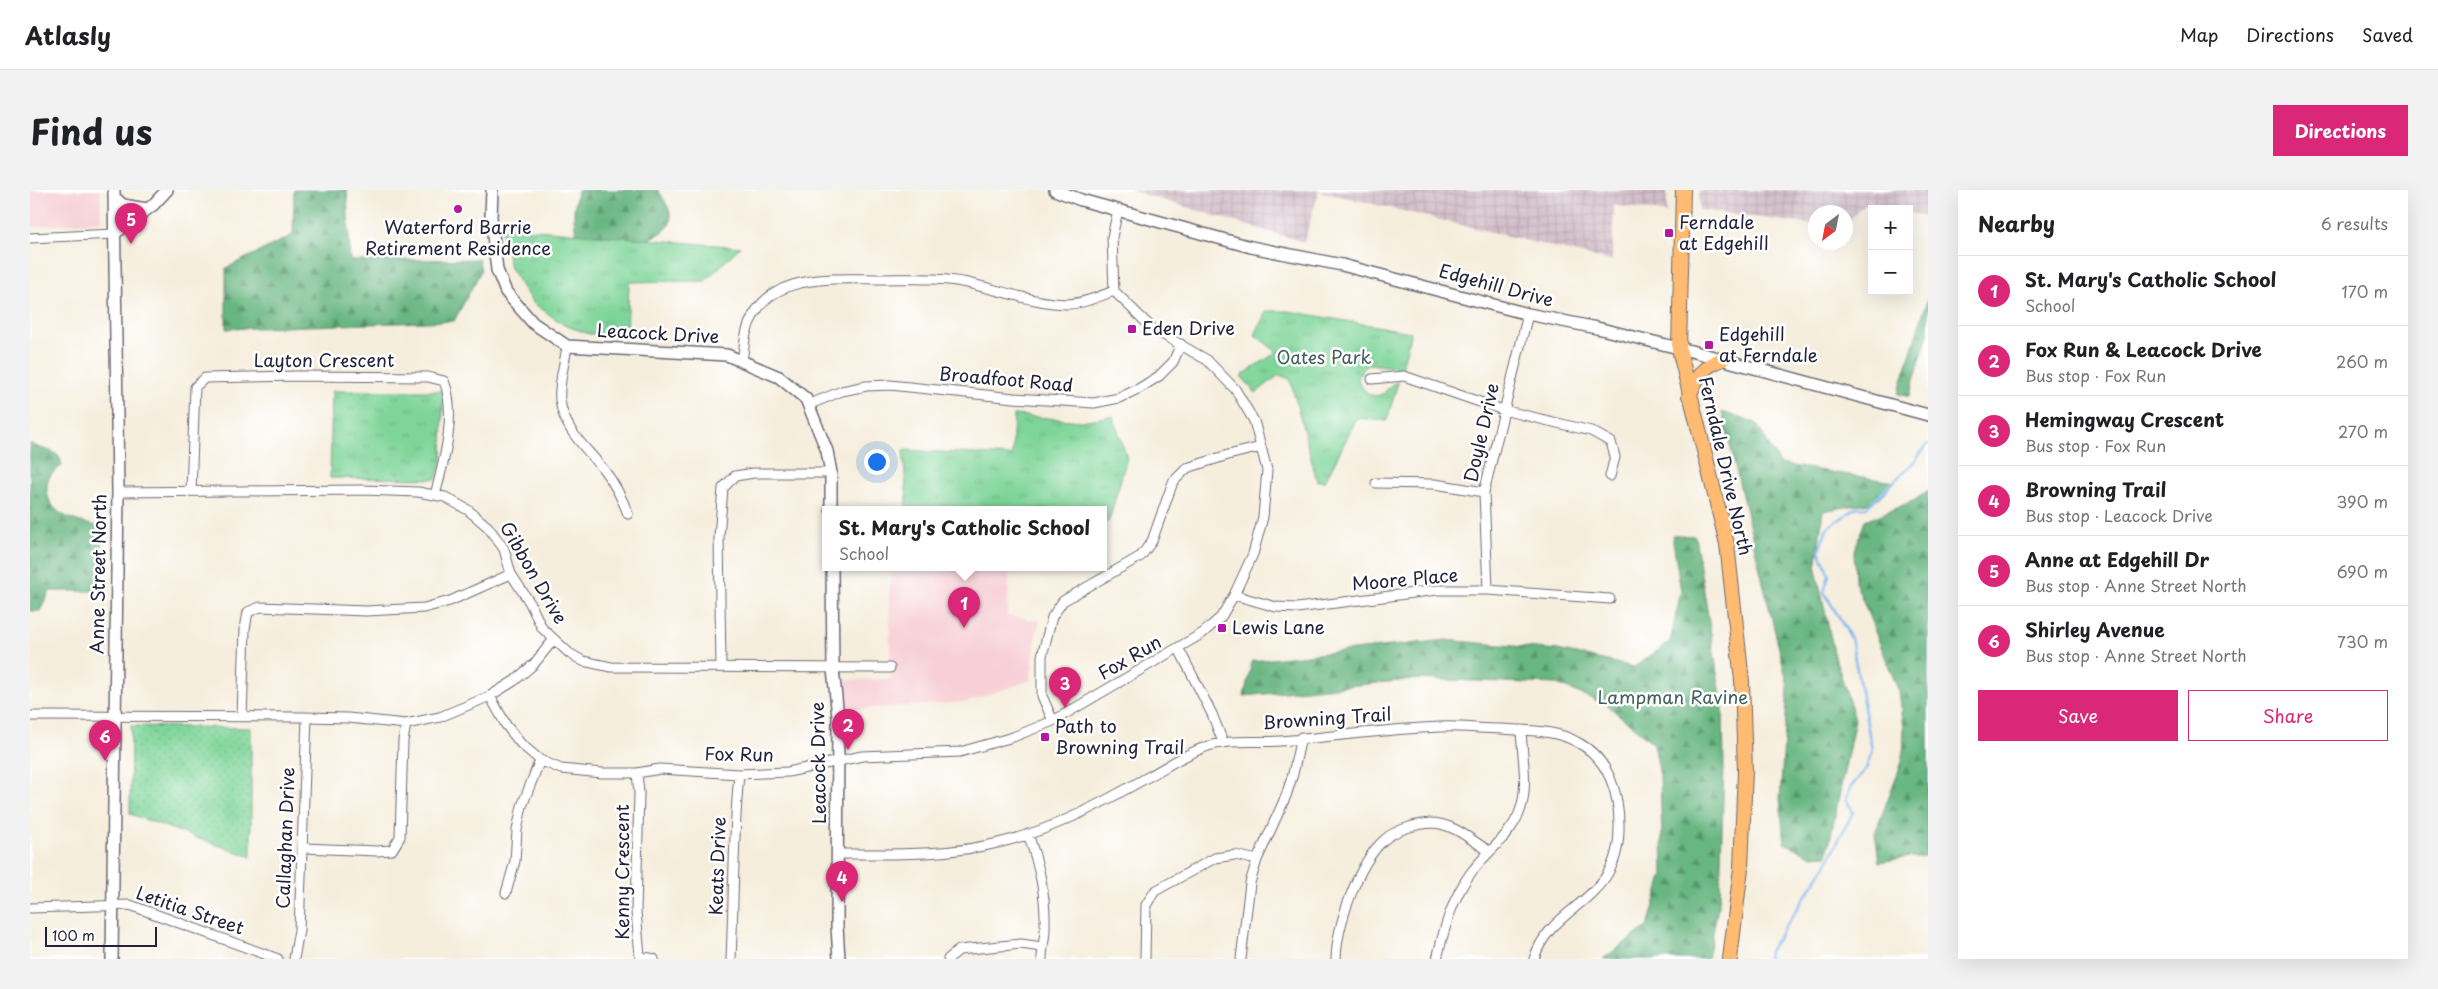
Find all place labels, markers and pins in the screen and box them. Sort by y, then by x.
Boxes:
pin: 5 [115,203,147,244]
marker: Waterford Barrie Retirement Residence [452,203,464,215]
place label: Ferndale at Edgehill [1679,208,1769,256]
place label: Waterford Barrie Retirement Residence [365,213,551,261]
marker: Ferndale at Edgehill [1663,227,1675,239]
place label: Eden Drive [1142,314,1235,341]
place label: Edgehill at Ferndale [1719,320,1818,368]
marker: Eden Drive [1126,323,1138,335]
marker: Edgehill at Ferndale [1703,339,1715,351]
pin: 1 [948,587,980,628]
place label: Lewis Lane [1232,613,1325,640]
marker: Lewis Lane [1216,622,1228,634]
pin: 3 [1049,667,1081,708]
pin: 2 [832,709,864,750]
place label: Path to Browning Trail [1055,712,1184,760]
pin: 6 [89,720,121,761]
marker: Path to Browning Trail [1039,731,1051,743]
pin: 4 [826,861,858,902]

